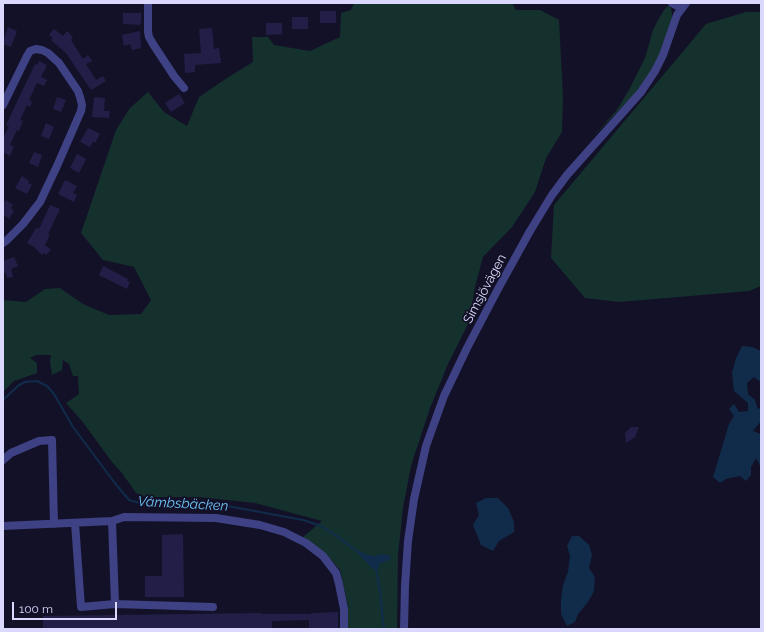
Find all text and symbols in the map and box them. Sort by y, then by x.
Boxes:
street label: Simsjövägen [460,252,510,326]
water label: Våmbsbäcken [137,493,229,515]
scale bar [14,594,119,620]
text: 100 m [19,602,53,616]

